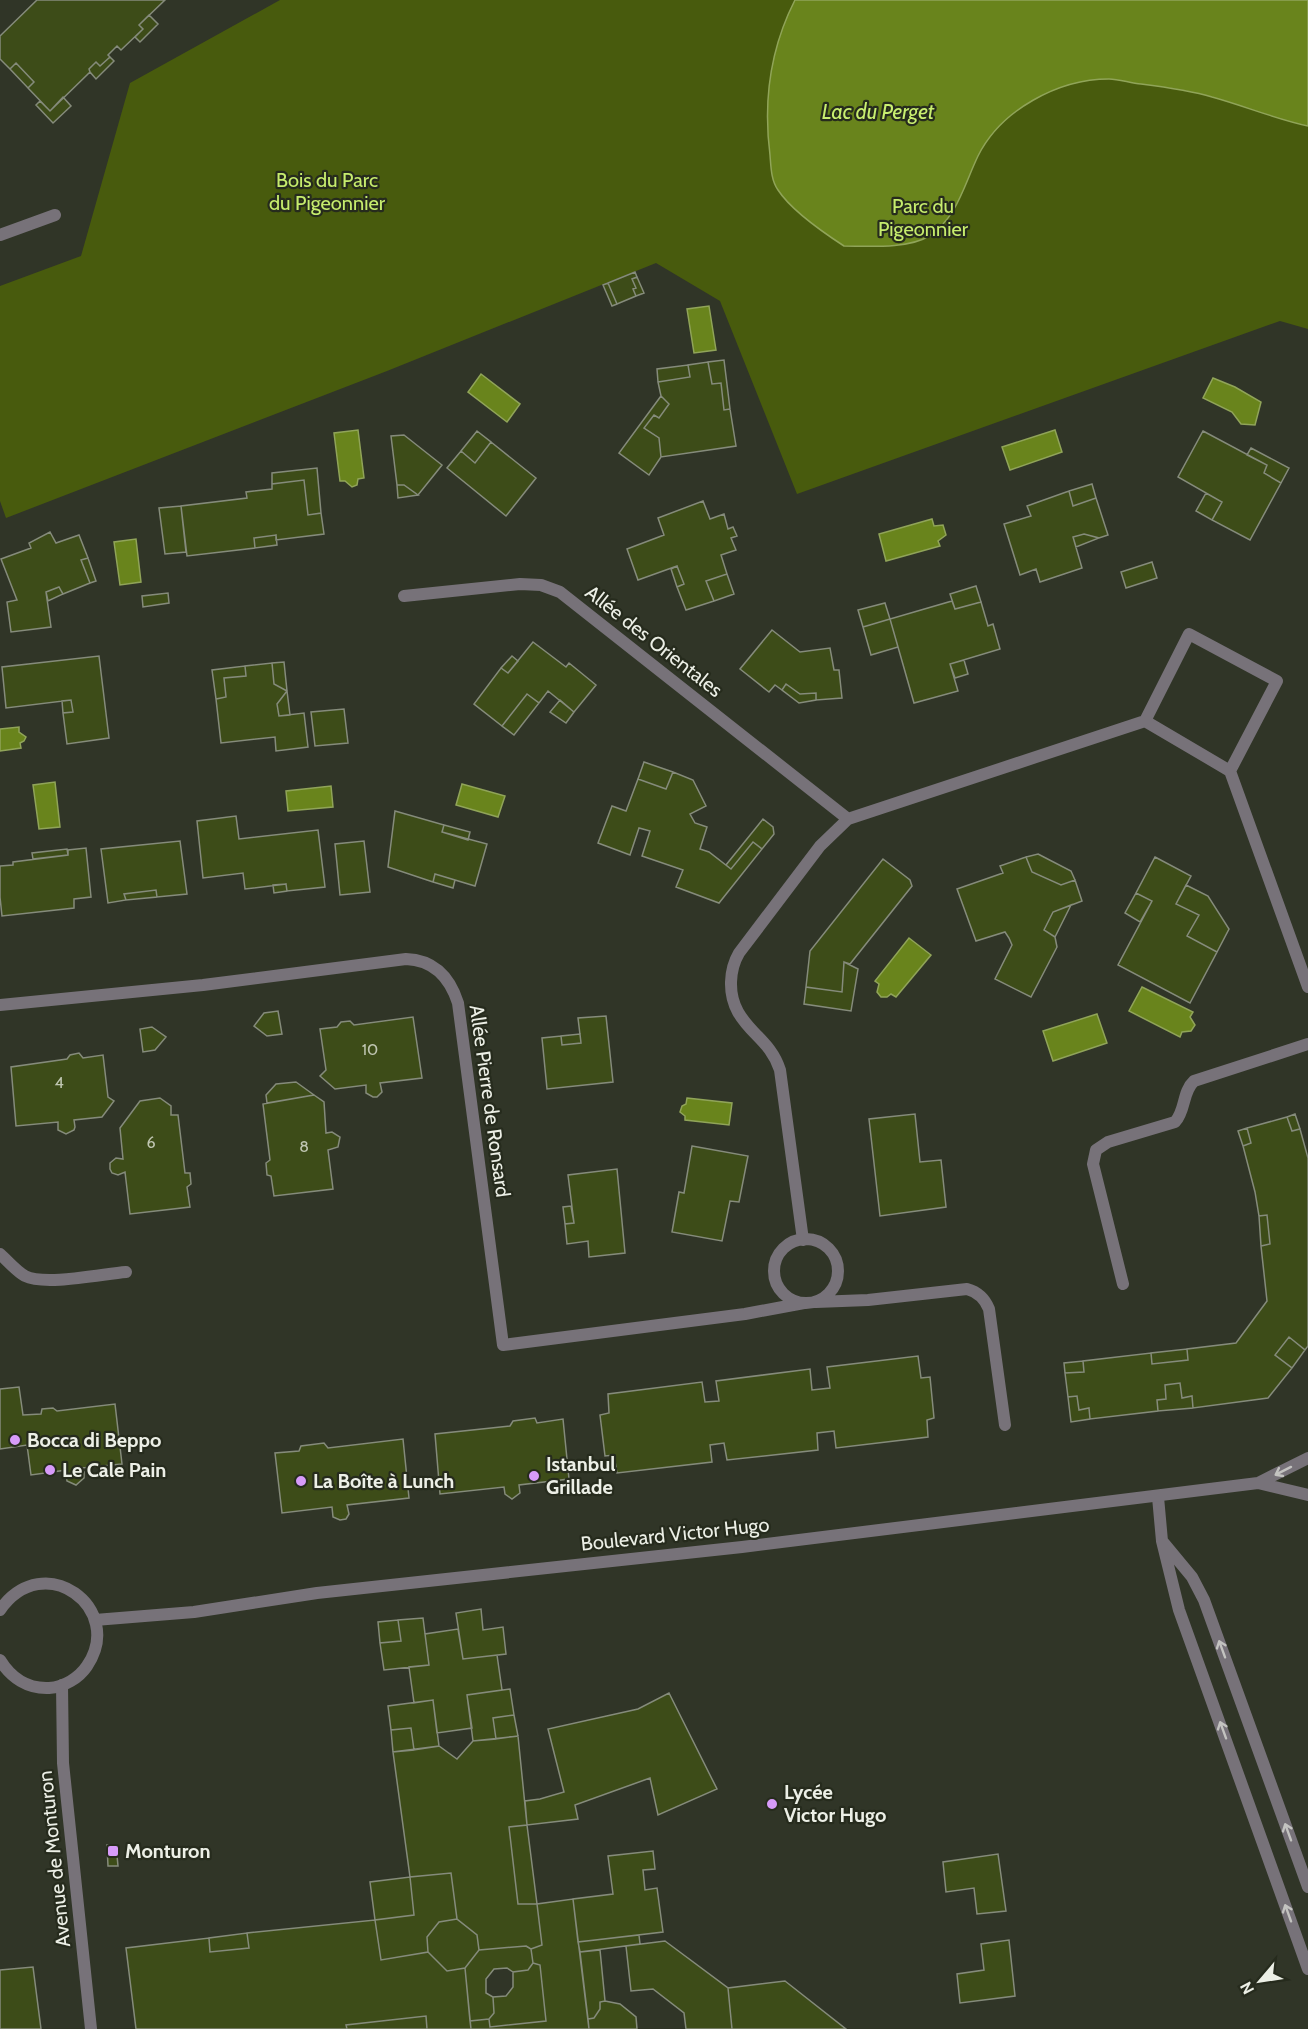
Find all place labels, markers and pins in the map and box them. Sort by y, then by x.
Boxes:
place label: Bocca di Beppo [27,1428,161,1452]
marker: Bocca di Beppo [8,1433,22,1447]
place label: Istanbul Grillade [546,1452,616,1499]
place label: Le Cale Pain [62,1458,166,1482]
marker: Le Cale Pain [43,1463,57,1477]
place label: La Boîte à Lunch [313,1469,454,1493]
marker: Istanbul Grillade [527,1469,541,1483]
marker: La Boîte à Lunch [294,1474,308,1488]
place label: Lycée Victor Hugo [784,1780,886,1827]
marker: Lycée Victor Hugo [765,1797,779,1811]
place label: Monturon [125,1839,211,1863]
marker: Monturon [106,1844,120,1858]

